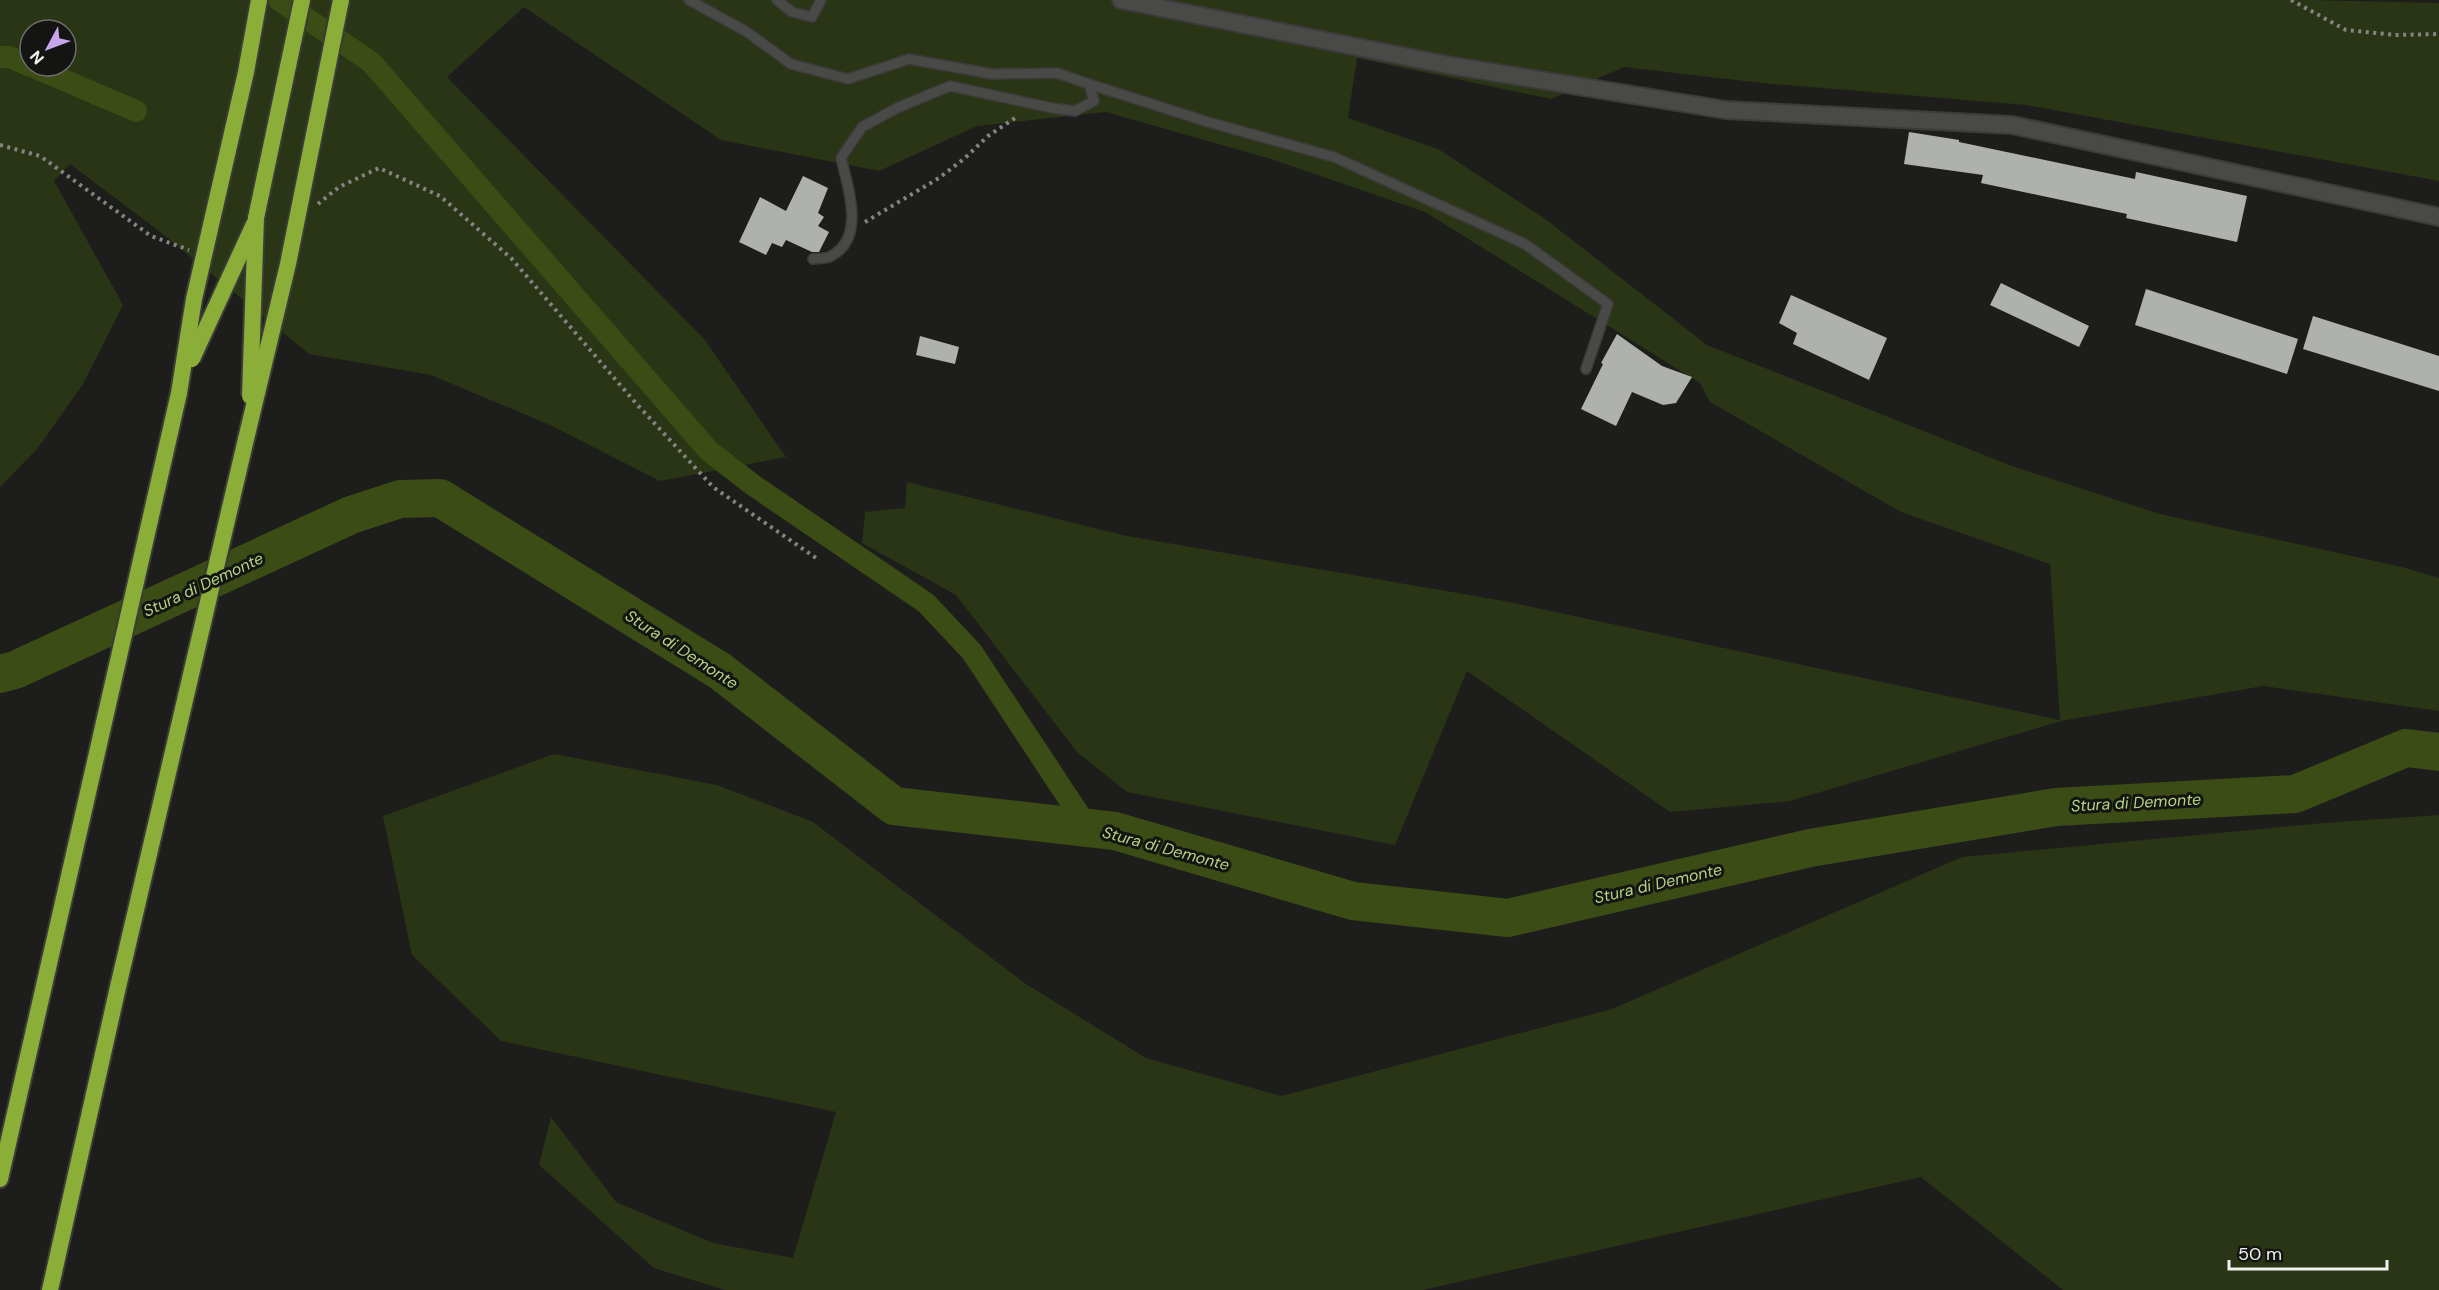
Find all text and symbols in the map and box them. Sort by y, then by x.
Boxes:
north arrow [18,18,78,78]
text: N [25,46,49,69]
water label: Stura di Demonte [140,547,267,622]
water label: Stura di Demonte [621,605,742,694]
water label: Stura di Demonte [2070,789,2202,816]
water label: Stura di Demonte [1100,821,1232,876]
water label: Stura di Demonte [1592,859,1724,908]
scale bar [2229,1233,2386,1271]
text: 50 m [2238,1242,2282,1266]

